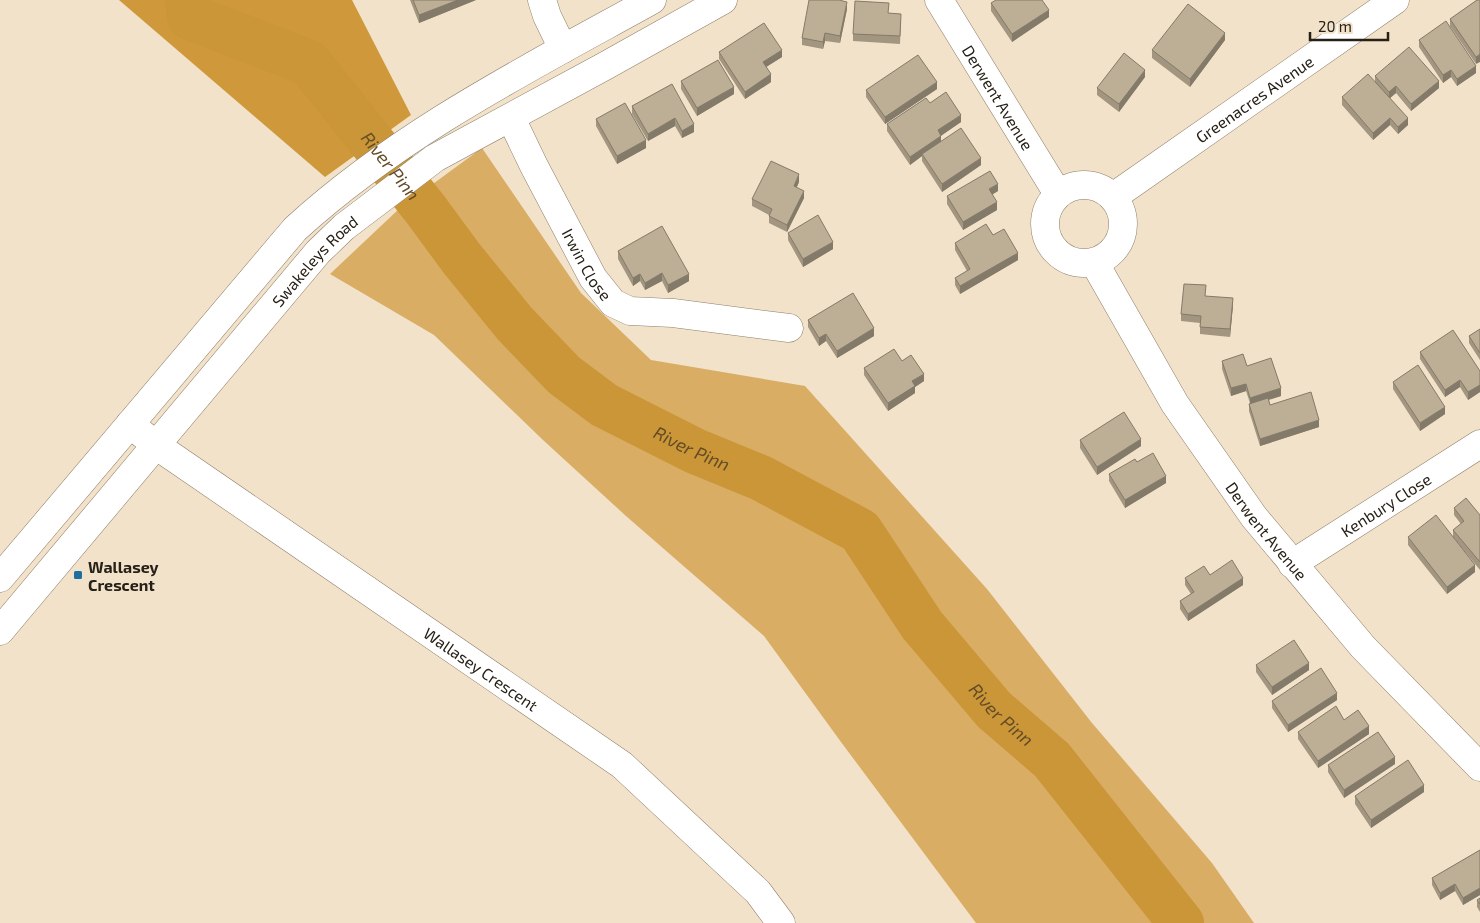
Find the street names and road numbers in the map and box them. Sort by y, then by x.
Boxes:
street label: Derwent Avenue [959,41,1038,153]
street label: Greenacres Avenue [1192,51,1316,146]
street label: Swakeleys Road [267,211,361,310]
street label: Irwin Close [559,225,616,304]
street label: Kenbury Close [1337,468,1434,540]
street label: Derwent Avenue [1223,478,1312,583]
street label: Wallasey Crescent [420,623,542,714]

